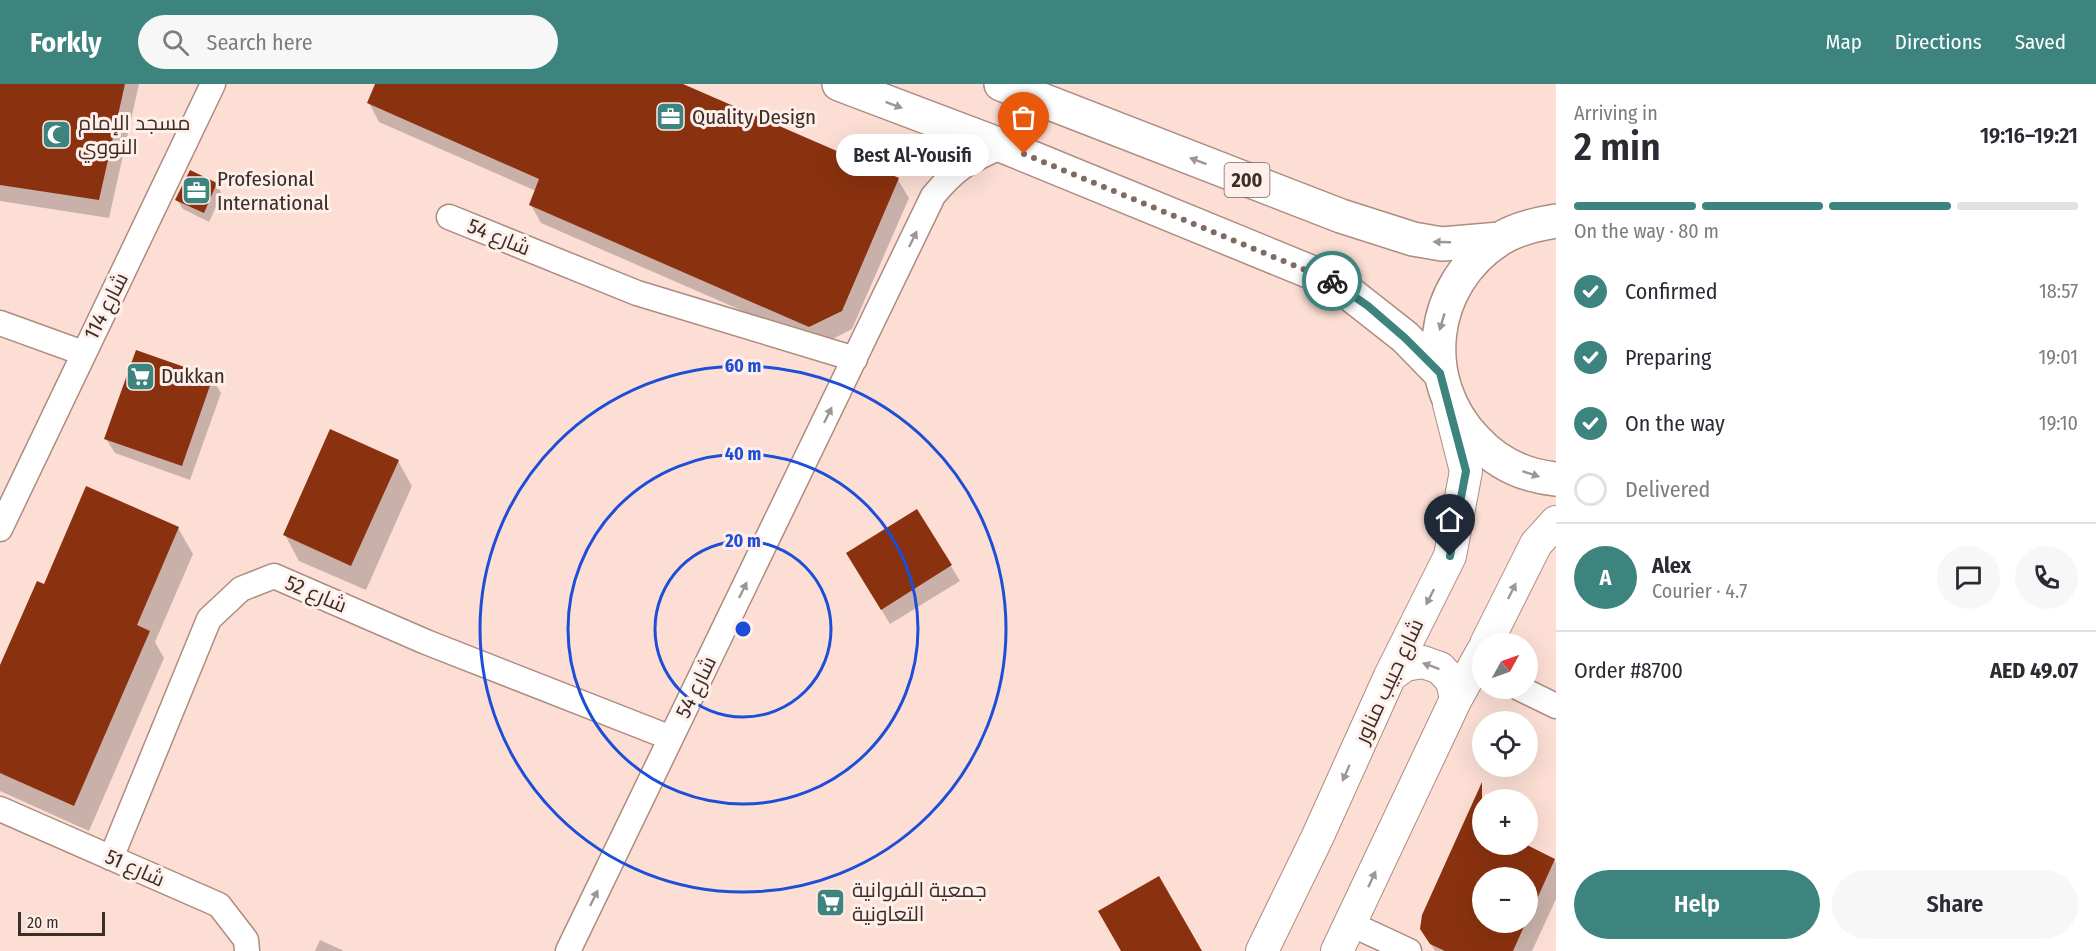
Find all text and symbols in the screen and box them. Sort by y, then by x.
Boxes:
search box [138,15,558,69]
text: Forkly [30,26,102,59]
icon: search [159,26,192,59]
text: Search here [207,29,313,56]
text: Map [1825,29,1862,55]
text: Directions [1895,29,1982,55]
text: Saved [2015,29,2066,55]
pin [998,92,1049,154]
one-way arrow [885,100,903,110]
office icon: Quality Design [655,101,687,133]
icon: bag [1007,101,1040,134]
text: Arriving in [1574,101,1658,125]
place label: Quality Design [692,104,816,130]
place label: مسجد الإمام النووي [78,110,190,163]
mosque icon: مسجد الإمام النووي [41,119,73,151]
text: 19:16–19:21 [1980,122,2078,149]
text: 2 min [1574,124,1661,170]
callout: Best Al-Yousifi [835,133,988,175]
text: Best Al-Yousifi [853,143,972,167]
one-way arrow [1189,156,1207,166]
road number: 200 [1224,163,1270,197]
place label: Profesional International [217,166,330,216]
office icon: Profesional International [180,175,212,207]
street label: شارع 54 [463,213,534,262]
text: On the way · 80 m [1574,219,1719,243]
one-way arrow [908,231,917,248]
one-way arrow [1433,238,1452,247]
courier [1302,251,1362,311]
icon: bike [1316,265,1349,298]
street label: شارع 114 [78,268,135,344]
icon: check [1574,275,1607,308]
text: Confirmed [1625,278,1718,305]
text: 18:57 [2039,279,2078,303]
one-way arrow [1437,313,1446,331]
icon: check [1574,341,1607,374]
text: Preparing [1625,344,1711,371]
text: 19:01 [2039,345,2078,369]
text: 60 m [725,355,761,377]
supermarket icon: Dukkan [124,360,156,392]
place label: Dukkan [161,363,225,389]
one-way arrow [822,406,832,424]
icon: check [1574,407,1607,440]
text: On the way [1625,410,1725,437]
text: 19:10 [2039,411,2078,435]
text: 40 m [725,443,761,465]
one-way arrow [1522,470,1540,479]
text: Delivered [1625,476,1710,503]
pin [1424,494,1475,556]
icon: home [1433,503,1466,536]
text: 20 m [724,530,761,552]
button: chat [1937,546,2000,609]
button: phone [2015,546,2078,609]
text: Alex [1652,552,1691,579]
text: A [1600,564,1611,591]
street label: شارع 52 [281,569,351,619]
text: Courier · 4.7 [1652,579,1747,603]
one-way arrow [738,582,747,599]
one-way arrow [1507,582,1517,600]
one-way arrow [1425,588,1434,605]
street label: شارع حبيب مناور [1348,615,1430,749]
centre of rings [733,619,753,639]
north arrow [1472,633,1538,699]
map controls [1472,633,1538,933]
street label: شارع 54 [670,652,723,723]
text: Order #8700 [1574,657,1683,684]
text: AED 49.07 [1990,657,2078,684]
one-way arrow [1422,660,1440,670]
button: locate [1472,711,1538,777]
one-way arrow [1341,764,1351,782]
button: + [1472,789,1538,855]
street label: شارع 51 [101,843,169,893]
button: − [1472,867,1538,933]
button: Help [1574,870,1820,939]
button: Share [1832,870,2078,939]
one-way arrow [1367,871,1376,888]
place label: جمعية الفروانية التعاونية [852,877,987,927]
supermarket icon: جمعية الفروانية التعاونية [815,886,847,918]
one-way arrow [589,890,598,907]
scale bar [18,909,105,936]
text: 20 m [27,913,58,932]

